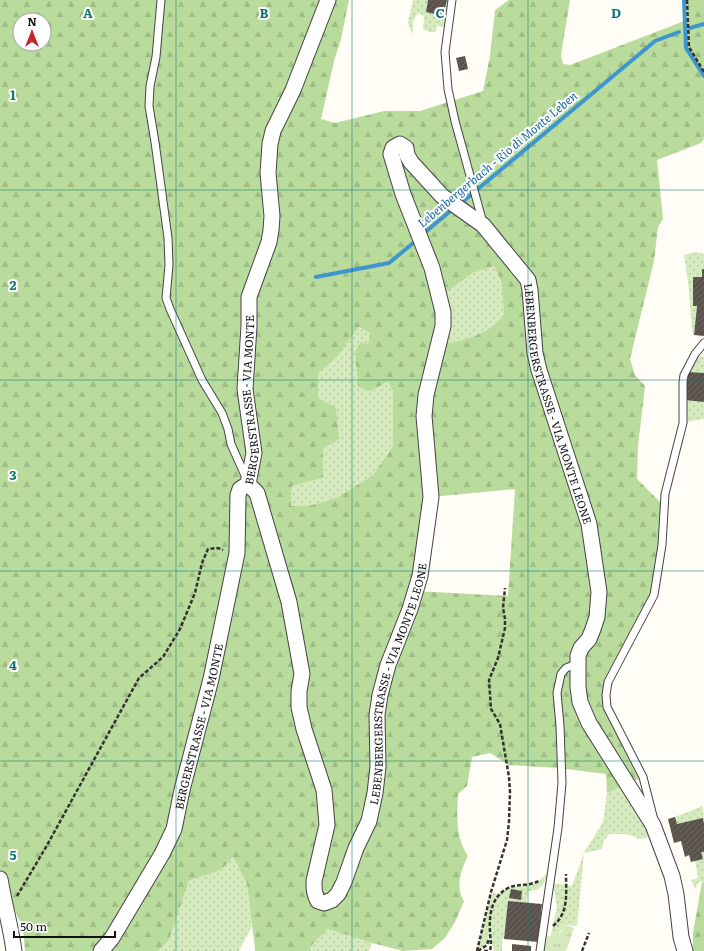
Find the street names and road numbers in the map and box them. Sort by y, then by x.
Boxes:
street label: LEBENBERGERSTRASSE - VIA MONTE LEONE [521,282,596,526]
street label: BERGERSTRASSE - VIA MONTE [237,315,262,486]
street label: LEBENBERGERSTRASSE - VIA MONTE LEONE [365,562,430,806]
street label: BERGERSTRASSE - VIA MONTE [170,642,226,811]

